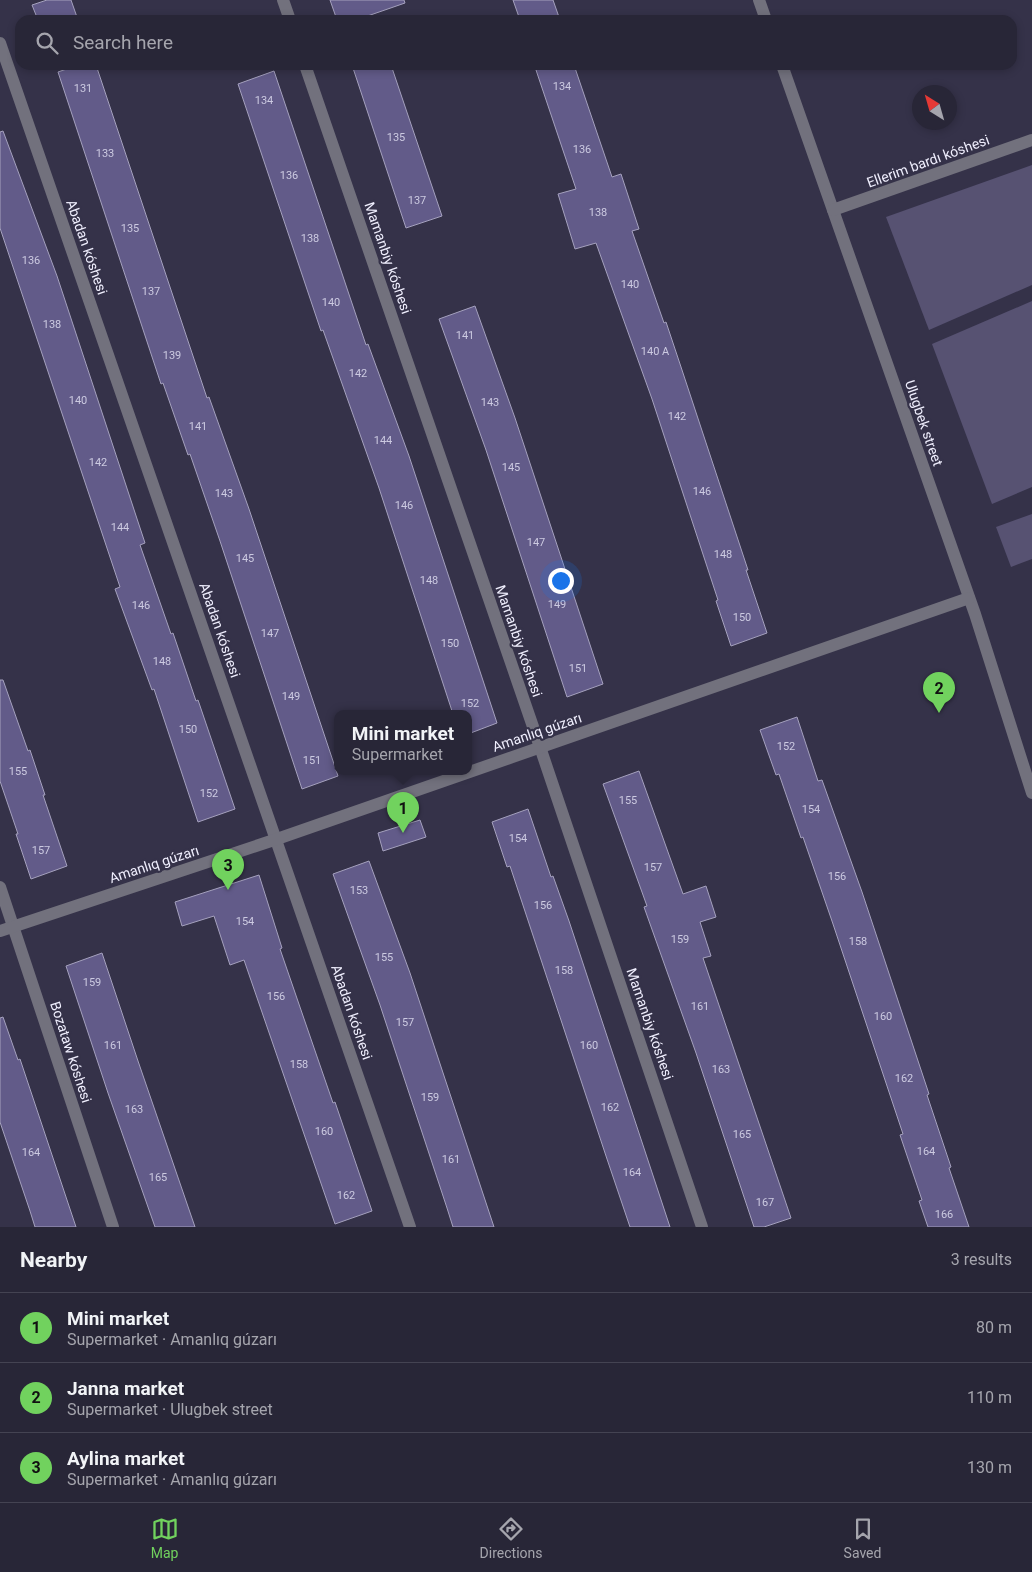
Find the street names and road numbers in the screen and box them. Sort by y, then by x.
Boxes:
street label: Ellerim bardı kóshesi [865,131,991,191]
street label: Abadan kóshesi [63,197,111,297]
street label: Mamanbiy kóshesi [361,200,415,316]
street label: Ulugbek street [902,378,946,468]
street label: Abadan kóshesi [196,580,244,680]
street label: Mamanbiy kóshesi [492,583,546,699]
street label: Amanlıq gúzarı [490,709,584,755]
street label: Amanlıq gúzarı [107,842,201,886]
street label: Abadan kóshesi [328,962,376,1062]
street label: Mamanbiy kóshesi [623,966,677,1082]
street label: Bozataw kóshesi [47,999,95,1105]

